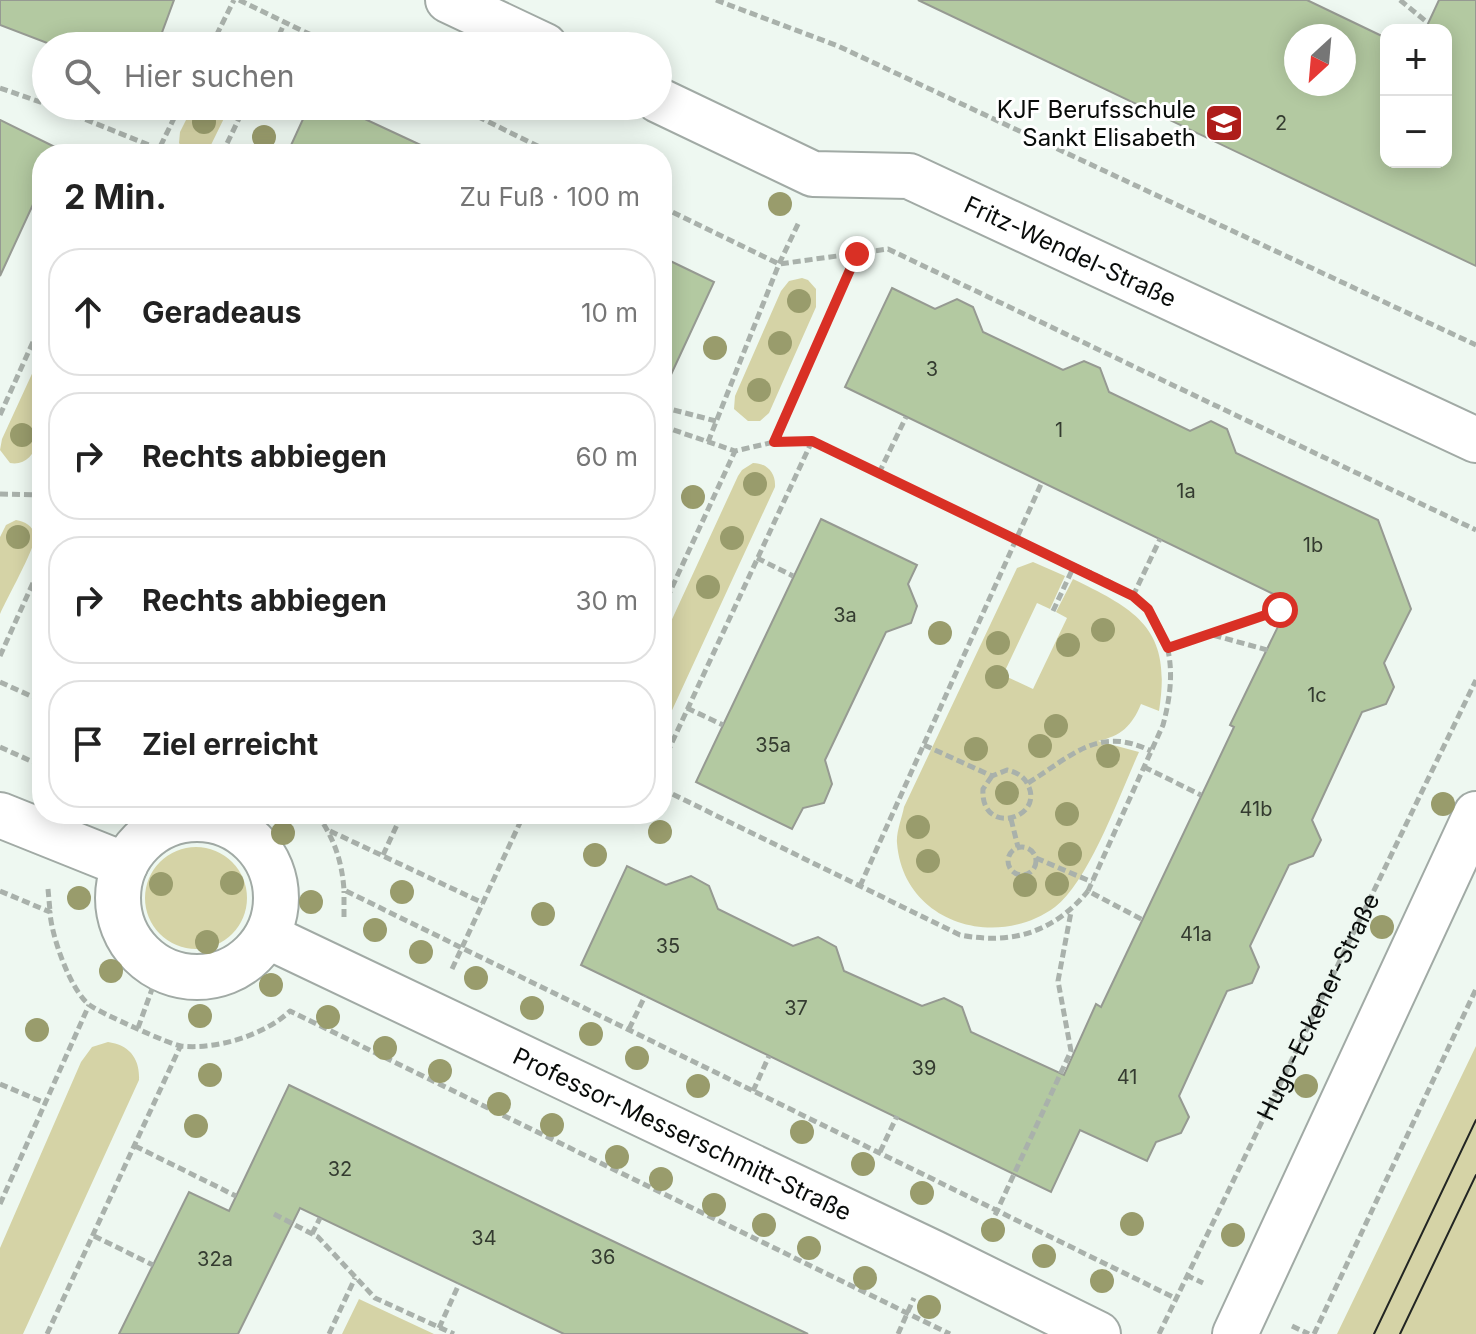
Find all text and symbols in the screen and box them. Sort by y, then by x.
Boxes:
north arrow [1284,24,1356,96]
map controls [1380,24,1452,168]
button: + [1380,24,1452,96]
search box [32,32,672,120]
icon: search [60,54,104,98]
text: Hier suchen [124,58,294,94]
place label: KJF Berufsschule Sankt Elisabeth [997,95,1196,152]
button: − [1380,96,1452,168]
school or university icon: KJF Berufsschule Sankt Elisabeth [1203,102,1245,144]
house number: 2 [1275,111,1287,135]
text: 2 Min. [64,176,167,217]
text: Zu Fuß · 100 m [460,181,640,212]
street label: Fritz-Wendel-Straße [960,189,1181,313]
route end [839,236,875,272]
icon: ahead [66,290,110,334]
text: Geradeaus [142,294,302,330]
text: 10 m [581,297,638,328]
house number: 3 [926,357,938,381]
house number: 1 [1055,418,1063,442]
icon: right [66,434,110,478]
text: Rechts abbiegen [142,438,387,474]
text: 60 m [575,441,638,472]
house number: 1a [1176,479,1196,503]
house number: 1b [1303,533,1323,557]
icon: right [66,578,110,622]
text: Rechts abbiegen [142,582,387,618]
text: 30 m [575,585,638,616]
route start [1262,592,1298,628]
house number: 3a [833,603,857,627]
house number: 1c [1307,683,1327,707]
icon: arrive [66,722,110,766]
text: Ziel erreicht [142,726,318,762]
house number: 35a [755,733,791,757]
house number: 41b [1240,797,1272,821]
street label: Hugo-Eckener-Straße [1250,888,1385,1125]
house number: 41a [1180,922,1212,946]
house number: 35 [656,934,680,958]
house number: 37 [784,996,808,1020]
street label: Professor-Messerschmitt-Straße [509,1041,856,1226]
house number: 39 [912,1056,936,1080]
house number: 41 [1117,1065,1137,1089]
house number: 32 [328,1157,352,1181]
house number: 34 [471,1226,497,1250]
house number: 36 [591,1245,615,1269]
house number: 32a [197,1247,233,1271]

